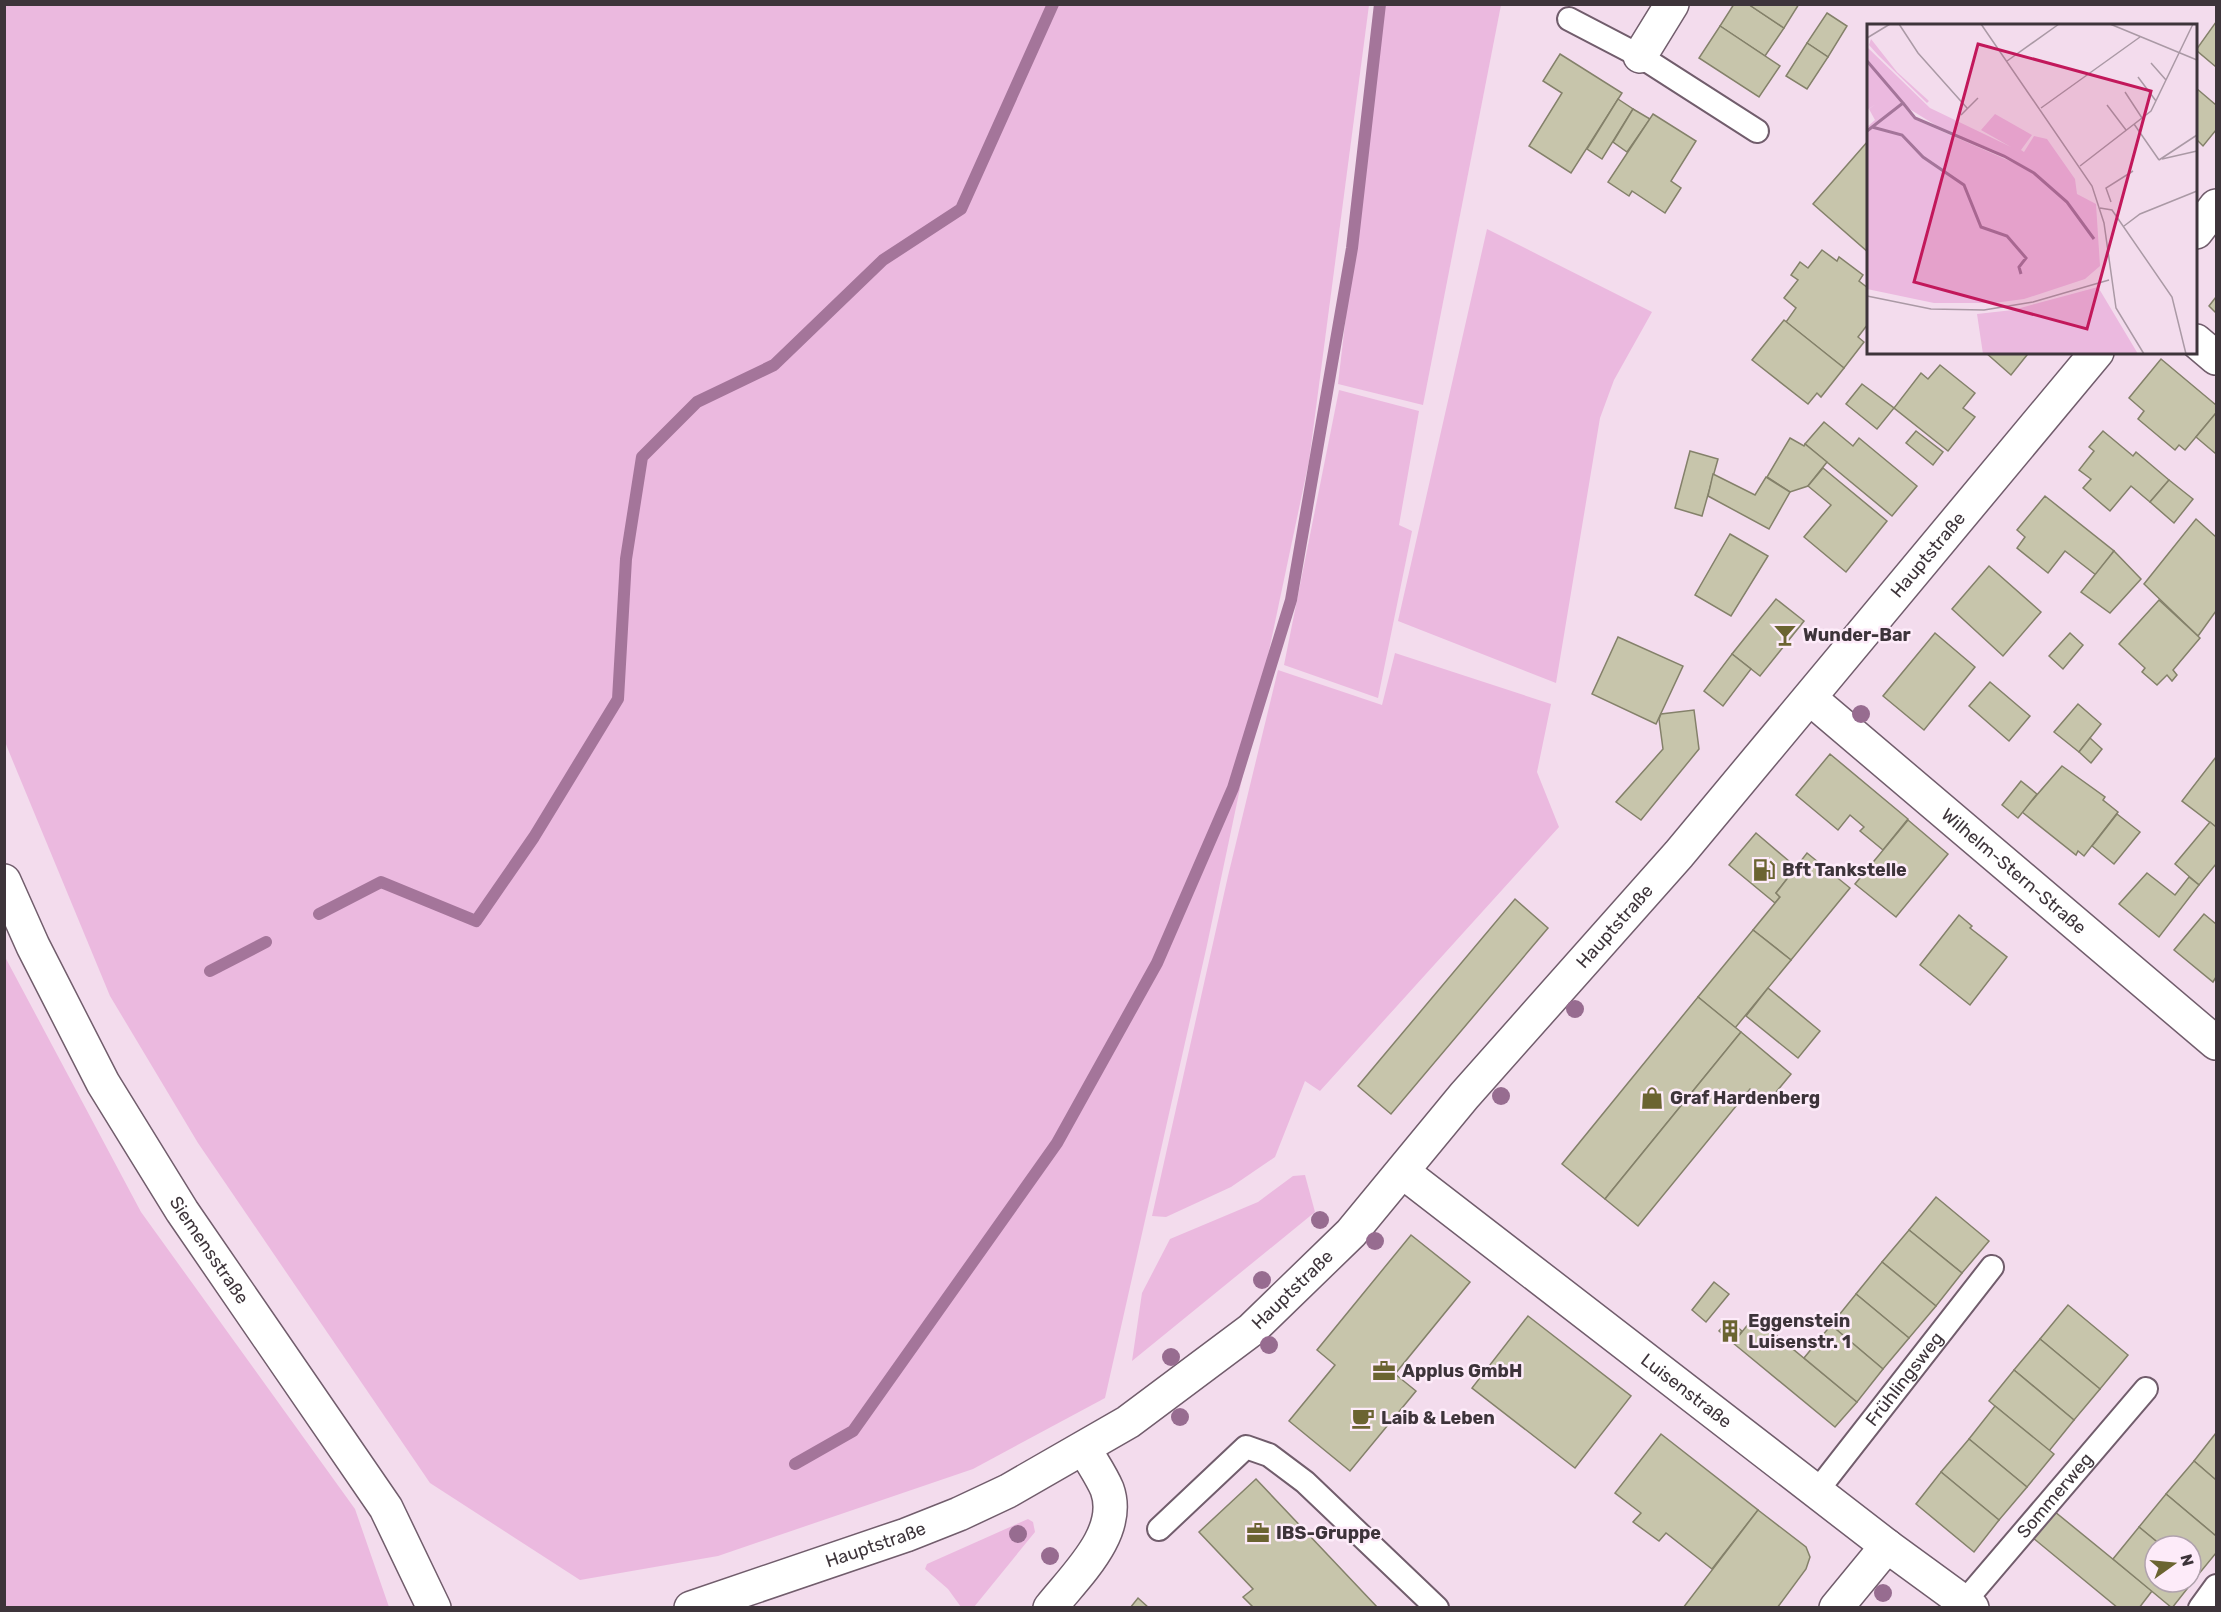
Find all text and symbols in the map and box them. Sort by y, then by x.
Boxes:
inset map [1867,24,2197,354]
street label: Hauptstraße [1886,508,1970,602]
bar icon: Wunder-Bar [1772,622,1798,648]
place label: Wunder-Bar [1803,624,1911,646]
street label: Wilhelm-Stern-Straße [1937,804,2091,939]
fuel station icon: Bft Tankstelle [1751,857,1777,883]
place label: Bft Tankstelle [1782,859,1907,881]
street label: Hauptstraße [1572,880,1658,973]
shop icon: Graf Hardenberg [1639,1085,1665,1111]
place label: Graf Hardenberg [1670,1087,1820,1109]
street label: Siemensstraße [165,1192,254,1308]
street label: Hauptstraße [1247,1245,1338,1334]
place label: Eggenstein Luisenstr. 1 [1748,1310,1851,1353]
building icon: Eggenstein Luisenstr. 1 [1717,1318,1743,1344]
street label: Frühlingsweg [1861,1328,1948,1431]
street label: Luisenstraße [1637,1349,1736,1433]
office icon: Applus GmbH [1371,1358,1397,1384]
place label: Applus GmbH [1402,1360,1522,1382]
cafe icon: Laib & Leben [1350,1405,1376,1431]
place label: Laib & Leben [1381,1407,1495,1429]
street label: Sommerweg [2012,1448,2098,1543]
street label: Hauptstraße [822,1517,929,1573]
office icon: IBS-Gruppe [1245,1520,1271,1546]
place label: IBS-Gruppe [1276,1522,1381,1544]
north arrow [2143,1534,2203,1594]
text: N [2176,1552,2198,1568]

